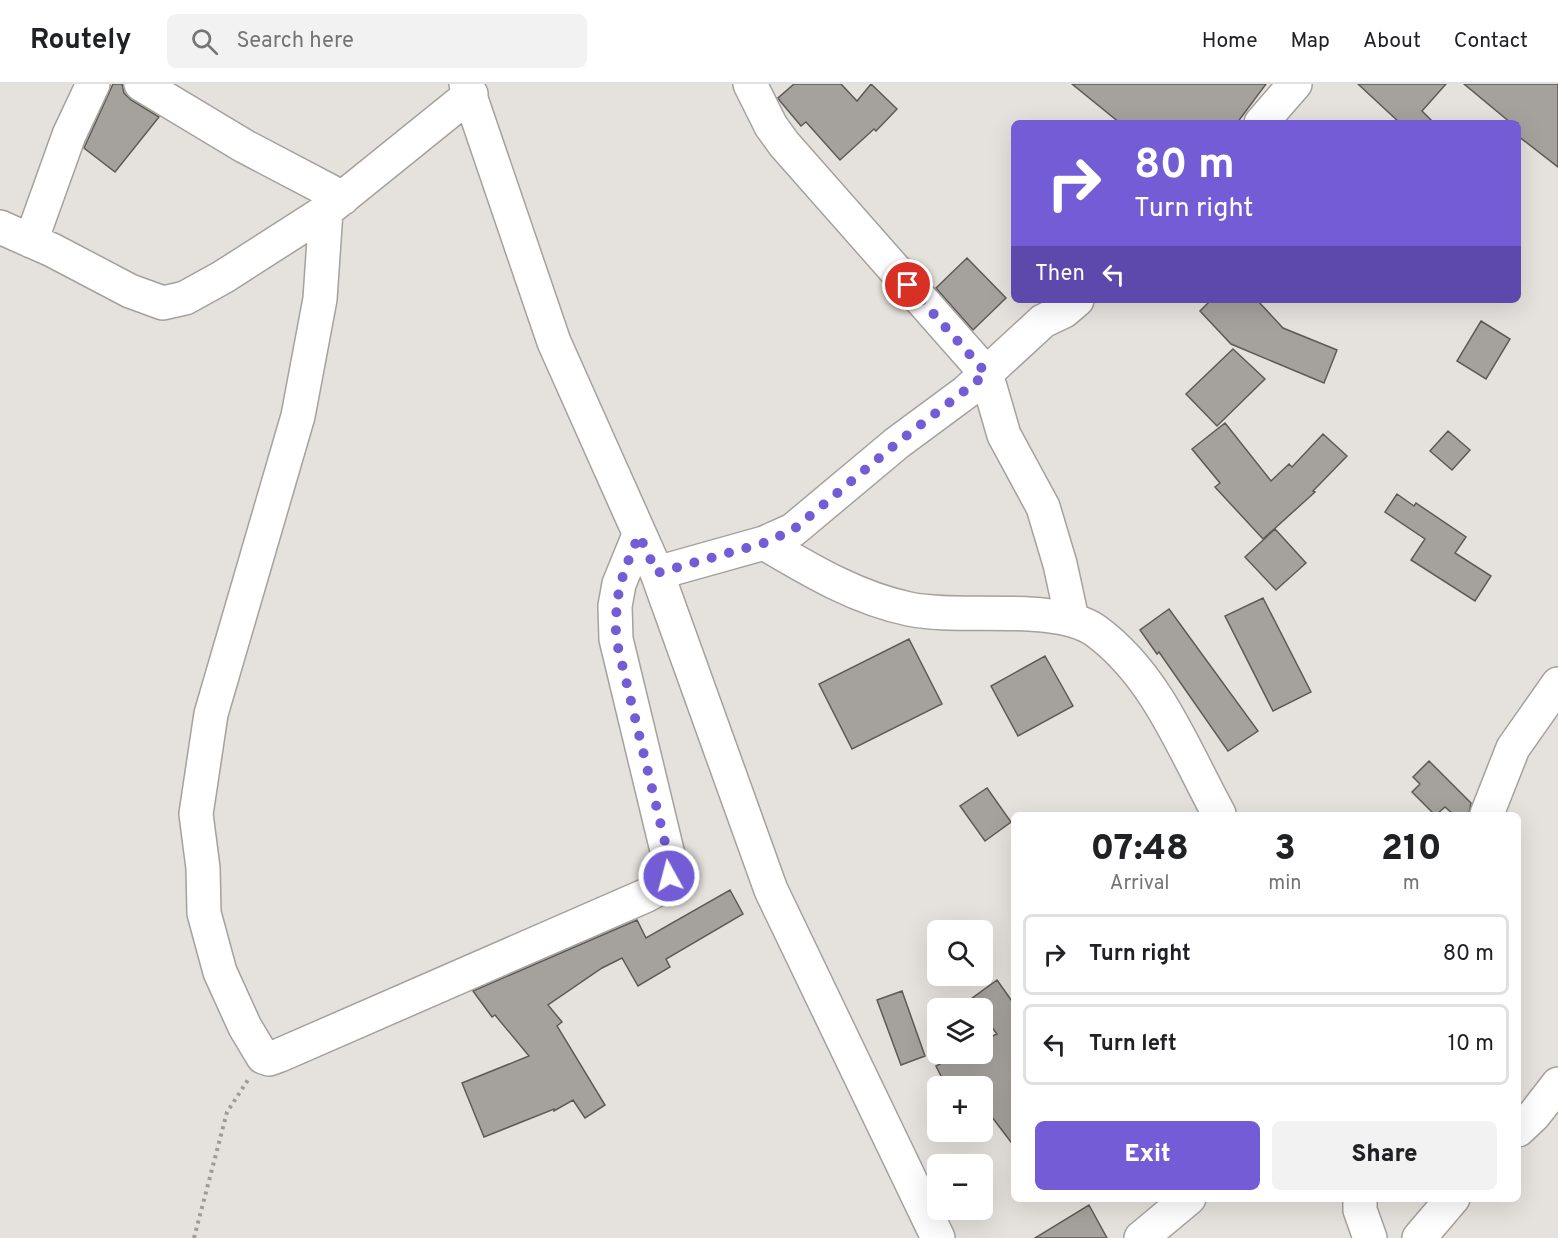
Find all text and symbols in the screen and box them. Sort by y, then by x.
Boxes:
search box [167,14,587,68]
text: Routely [30,23,131,59]
icon: search [188,25,221,58]
text: Search here [236,28,354,55]
text: Home [1202,28,1258,55]
text: Map [1291,28,1330,55]
text: About [1363,28,1421,55]
text: Contact [1454,28,1528,55]
text: 80 m [1134,140,1235,193]
icon: right [1035,144,1113,222]
text: Turn right [1134,192,1253,226]
icon: left [1097,258,1130,291]
pin [882,259,933,310]
text: Then [1035,261,1085,288]
icon: arrive [891,268,924,301]
text: 07:48 [1090,827,1189,873]
text: 3 [1274,827,1296,873]
text: 210 [1381,827,1442,873]
position arrow [637,844,701,908]
text: Arrival [1110,871,1169,897]
text: min [1268,871,1302,897]
text: m [1403,871,1420,897]
map controls [927,920,993,1220]
button: search [927,920,993,986]
icon: right [1038,938,1071,971]
text: Turn right [1089,941,1191,968]
text: 80 m [1443,941,1494,968]
button: layers [927,998,993,1064]
icon: left [1038,1028,1071,1061]
text: Turn left [1089,1031,1177,1058]
text: 10 m [1448,1031,1494,1058]
button: + [927,1076,993,1142]
button: Exit [1035,1121,1260,1190]
button: Share [1272,1121,1497,1190]
button: − [927,1154,993,1220]

